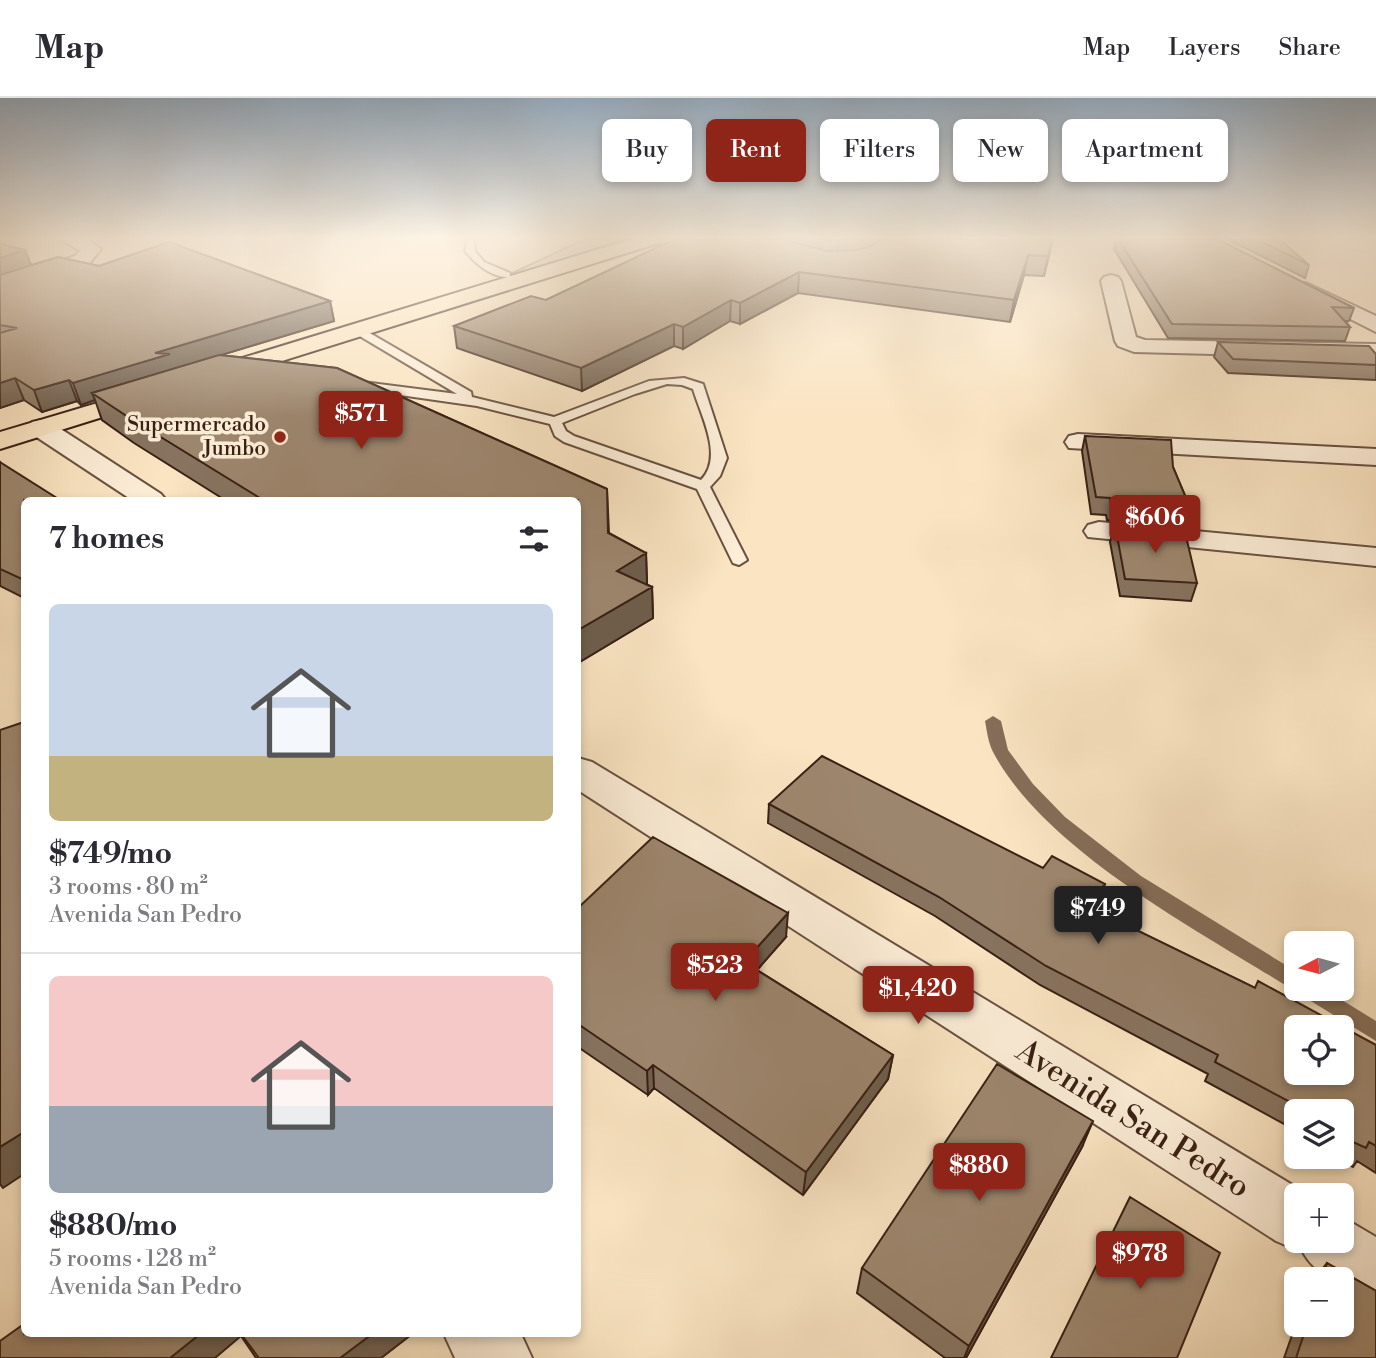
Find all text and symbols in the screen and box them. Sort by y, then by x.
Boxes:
text: Map [35,28,104,69]
text: Map [1083,33,1130,63]
text: Layers [1168,33,1240,63]
text: Share [1278,33,1341,63]
chip: Buy [602,119,692,182]
chip: Rent [706,119,806,182]
chip: Filters [820,119,939,182]
chip: New [953,119,1048,182]
chip: Apartment [1062,119,1228,182]
pin: $571 [320,392,402,451]
text: $571 [335,400,387,428]
place label: Supermercado Jumbo [127,412,266,462]
marker: Supermercado Jumbo [272,429,288,445]
pin: $606 [1114,496,1196,555]
text: $606 [1125,504,1185,532]
text: 7 homes [49,520,164,558]
icon: filters [515,520,553,558]
icon: home [238,650,364,776]
text: $749/mo [49,835,172,873]
text: 3 rooms · 80 m² [49,873,208,901]
pin: $749 [1057,886,1139,946]
text: $749 [1070,895,1126,923]
text: Avenida San Pedro [49,901,242,929]
north arrow [1284,931,1354,1001]
map controls [1284,931,1354,1337]
pin: $523 [674,944,756,1003]
text: $523 [687,952,743,980]
pin: $1,420 [861,967,975,1026]
text: $1,420 [879,975,957,1003]
button: locate [1284,1015,1354,1085]
icon: home [238,1022,364,1148]
street label: Avenida San Pedro [1008,1030,1257,1207]
button: layers [1284,1099,1354,1169]
pin: $880 [938,1144,1020,1203]
text: $880 [949,1152,1009,1180]
button: + [1284,1183,1354,1253]
text: $880/mo [49,1207,178,1245]
pin: $978 [1099,1232,1181,1291]
text: $978 [1112,1240,1168,1268]
text: 5 rooms · 128 m² [49,1245,216,1273]
button: − [1284,1267,1354,1337]
text: Avenida San Pedro [49,1273,242,1301]

